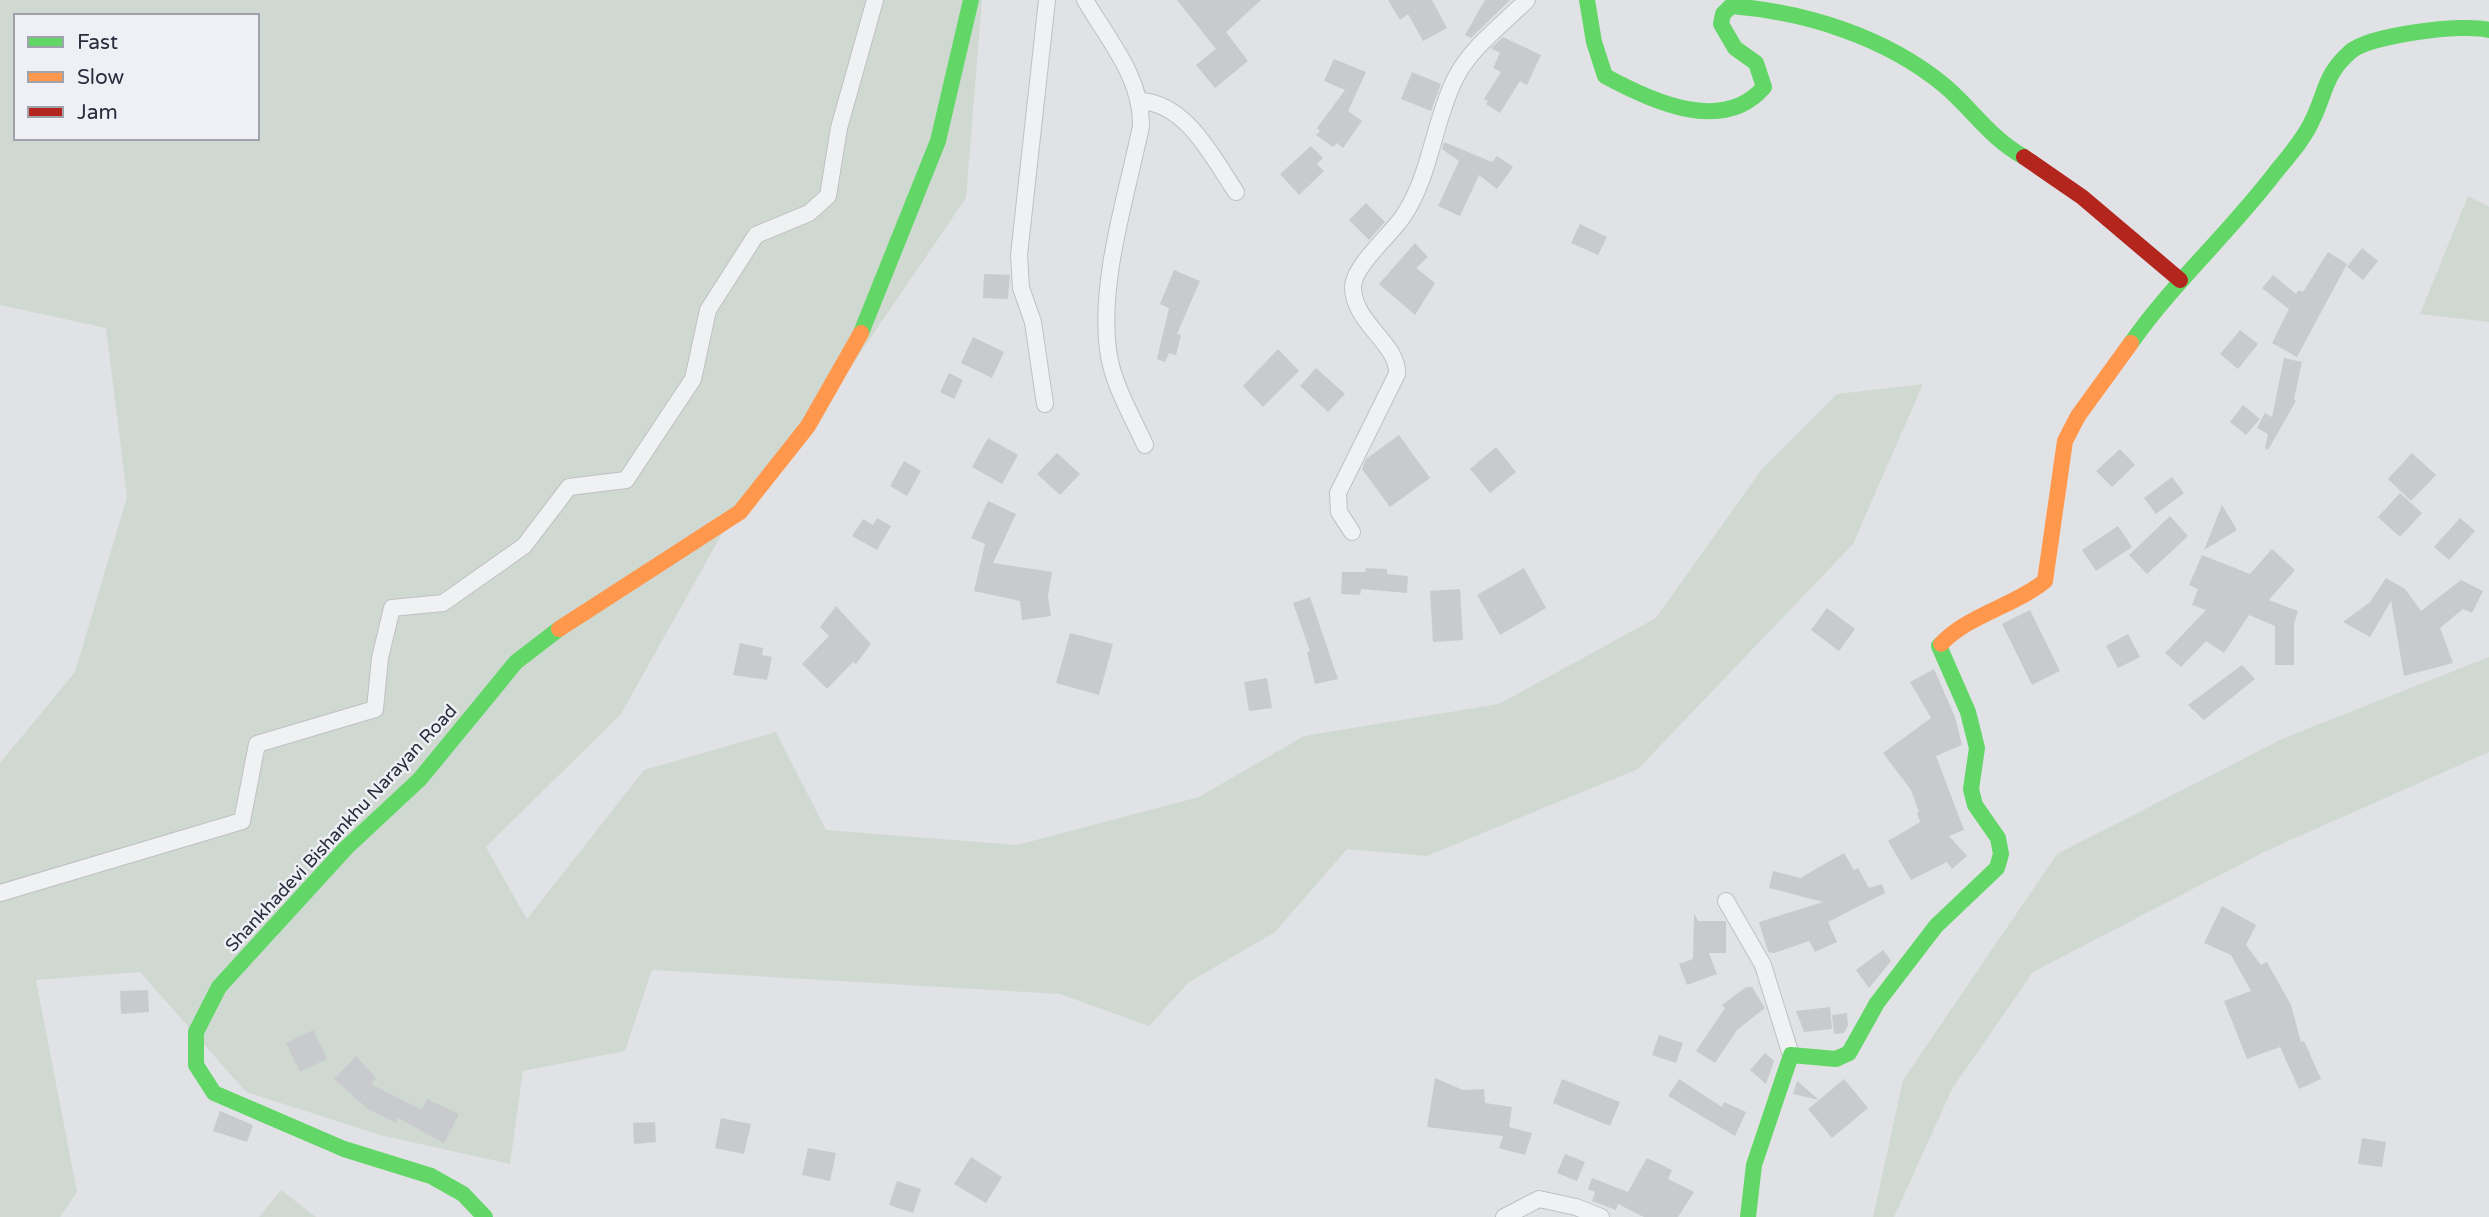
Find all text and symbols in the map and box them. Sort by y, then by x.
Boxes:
legend [14,14,259,140]
text: Fast [77,30,118,55]
text: Slow [77,65,125,90]
text: Jam [77,100,118,125]
street label: Shankhadevi Bishankhu Narayan Road [220,700,462,956]

